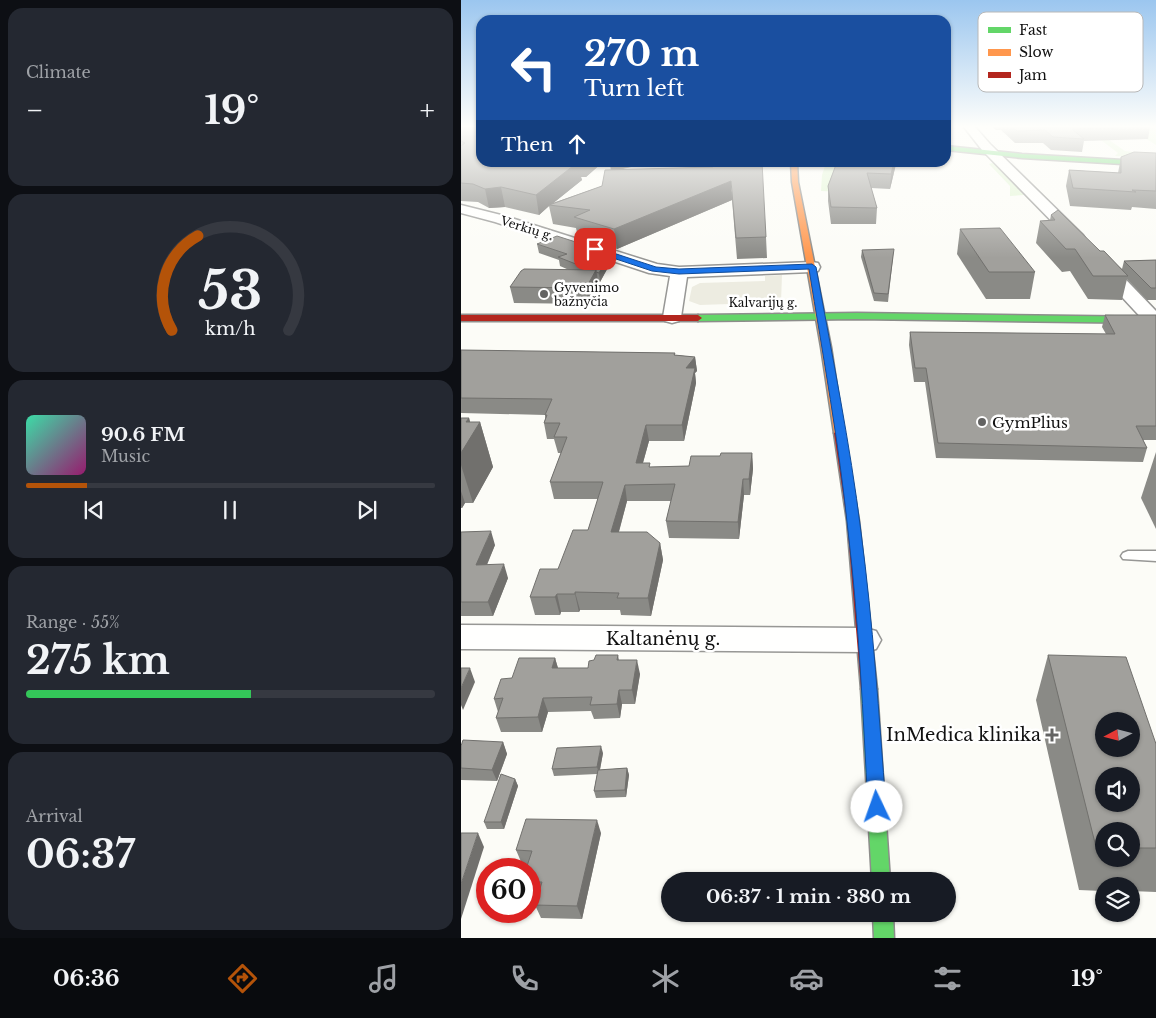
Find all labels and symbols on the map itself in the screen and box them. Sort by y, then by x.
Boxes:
legend [978,12,1143,92]
text: Fast [1019,21,1048,39]
text: Slow [1019,43,1053,61]
text: Jam [1017,66,1047,84]
street label: Verkių g. [498,213,555,243]
pin [574,228,616,270]
place label: Gyvenimo bažnyčia [553,280,619,309]
marker: Gyvenimo bažnyčia [538,288,550,300]
street label: Kalvarijų g. [729,295,798,310]
place label: GymPlius [992,413,1068,432]
marker: GymPlius [976,416,988,428]
street label: Kaltanėnų g. [606,628,720,650]
north arrow [1095,712,1140,758]
place label: InMedica klinika [886,724,1041,746]
marker: InMedica klinika [1045,728,1059,742]
position arrow [850,780,902,832]
speed limit sign: 60 [476,858,541,923]

